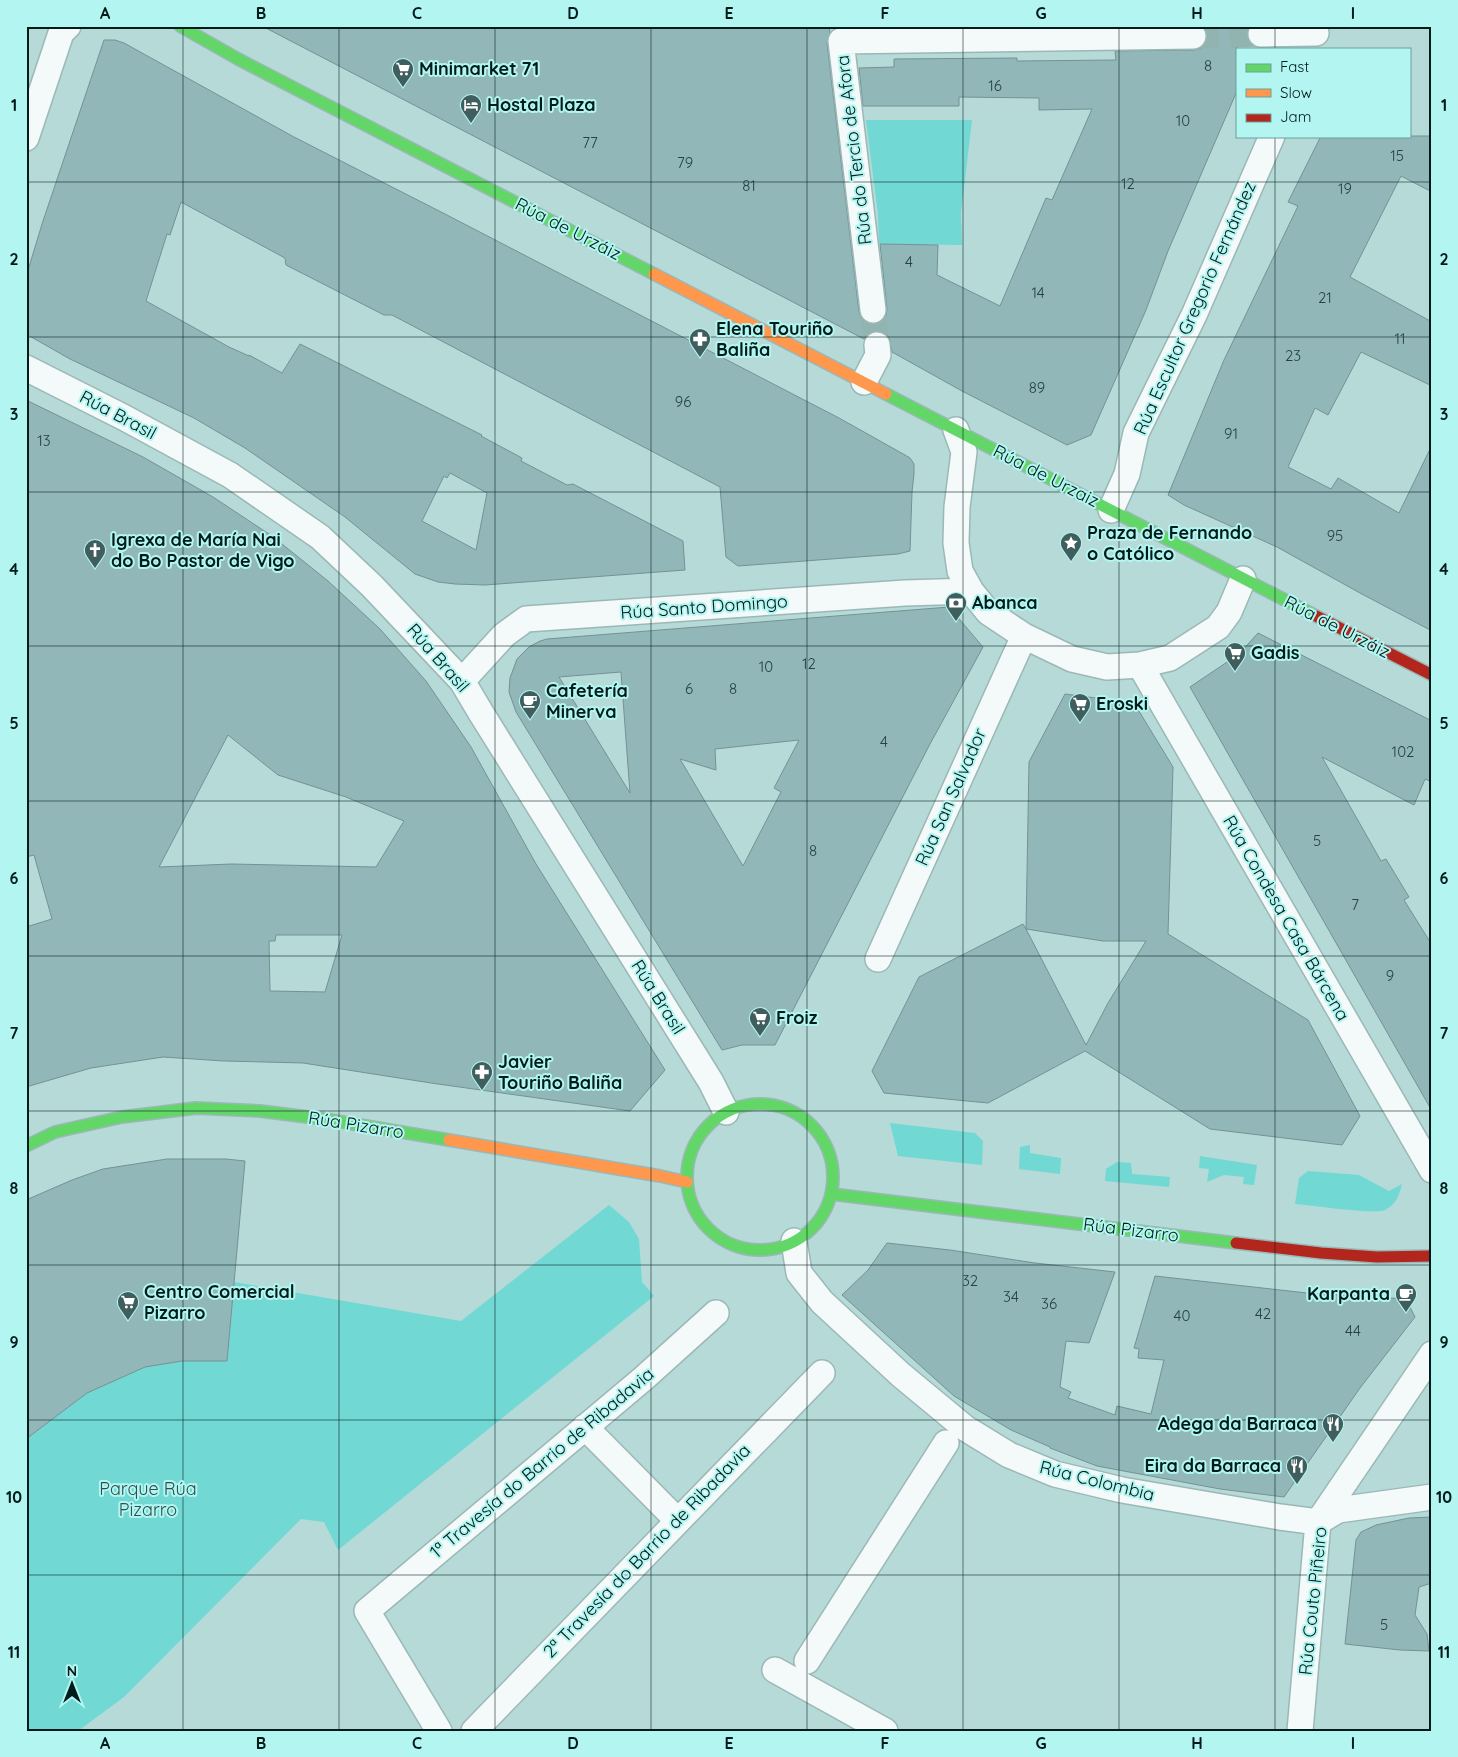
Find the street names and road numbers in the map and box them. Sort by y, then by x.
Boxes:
street label: Rúa do Tercio de Afora [830,54,877,246]
street label: Rúa Escultor Gregorio Fernández [1128,178,1261,438]
street label: Rúa de Urzáiz [511,192,625,265]
street label: Rúa Brasil [76,385,161,444]
street label: Rúa de Urzaiz [989,439,1103,512]
street label: Rúa Santo Domingo [620,589,788,624]
street label: Rúa de Urzáiz [1280,590,1394,663]
street label: Rúa Brasil [402,619,475,697]
street label: Rúa San Salvador [910,724,991,869]
street label: Rúa Condesa Casa Bárcena [1218,811,1355,1025]
street label: Rúa Brasil [626,955,690,1038]
street label: Rúa Pizarro [307,1106,405,1143]
street label: Rúa Pizarro [1082,1212,1180,1247]
street label: 1ª Travesía do Barrio de Ribadavia [425,1362,658,1563]
street label: 2ª Travesía do Barrio de Ribadavia [538,1439,755,1662]
street label: Rúa Colombia [1037,1455,1157,1506]
street label: Rúa Couto Piñeiro [1293,1526,1332,1676]

